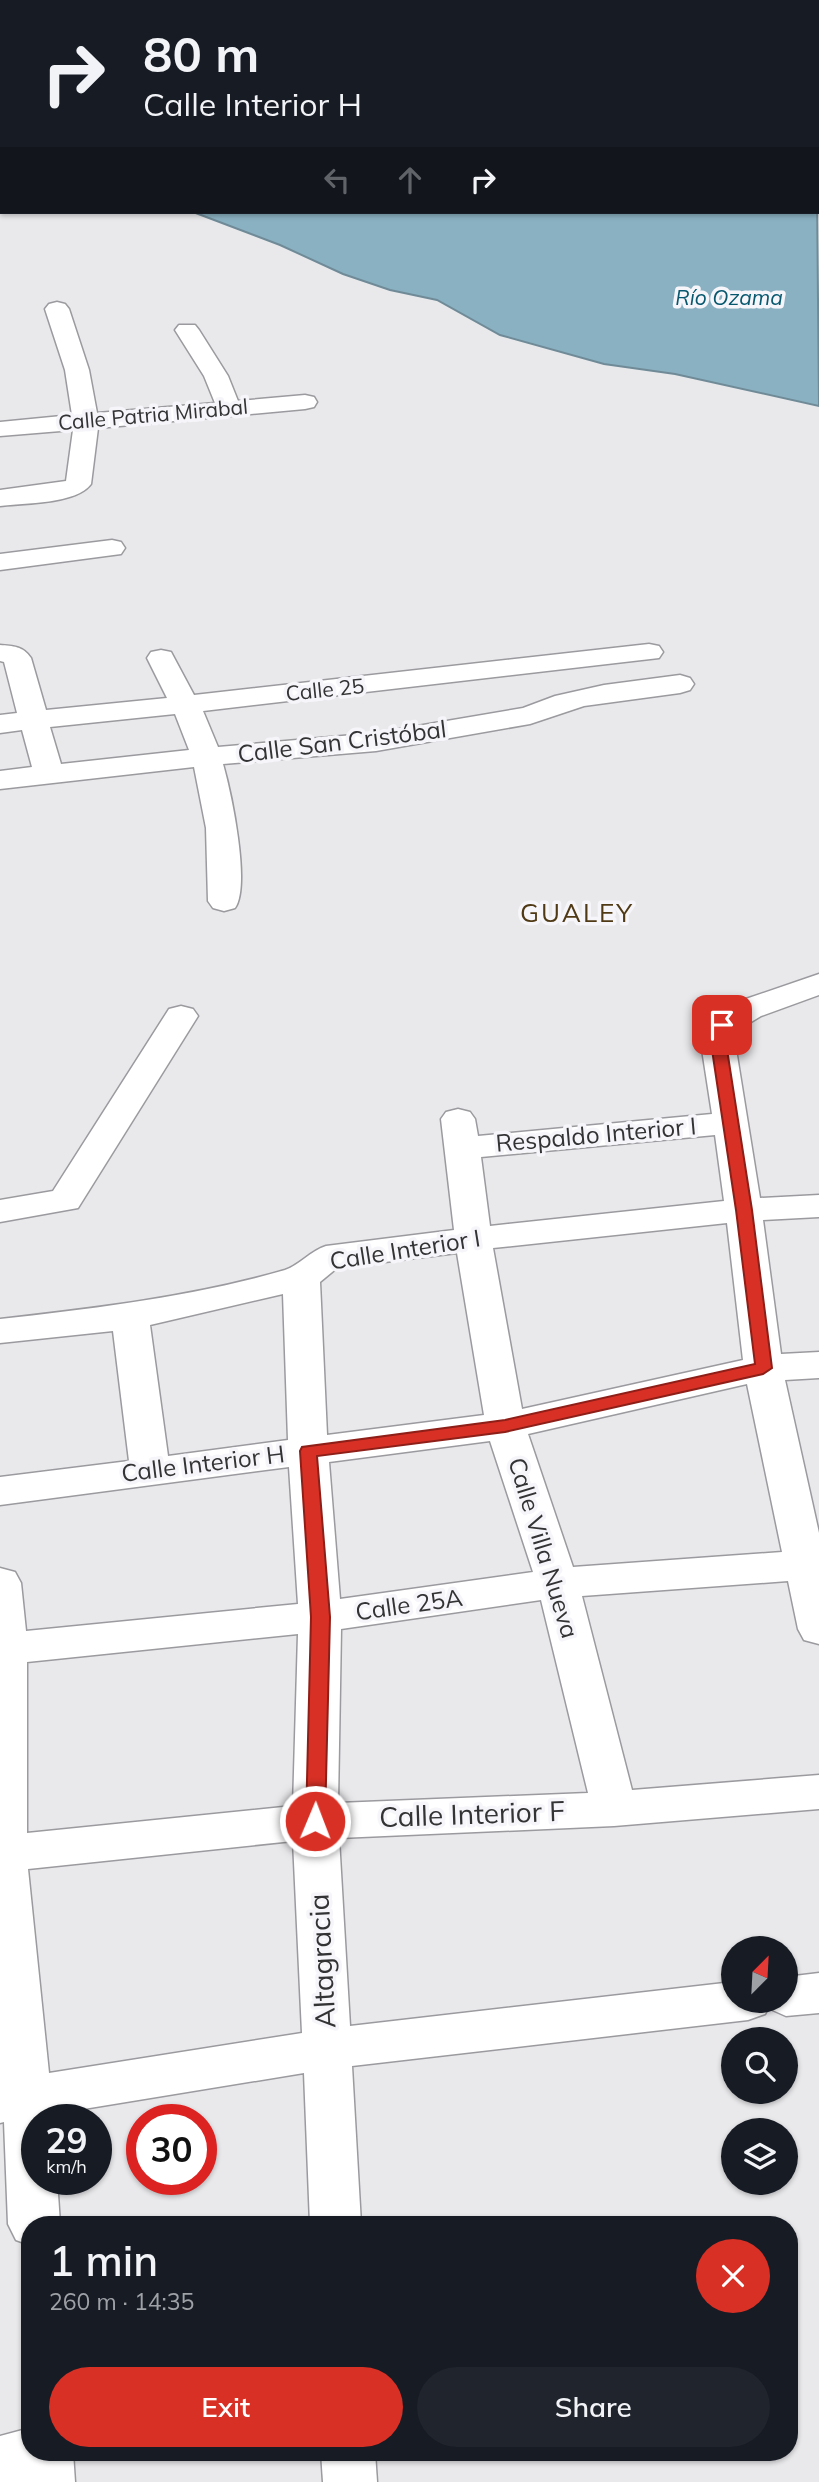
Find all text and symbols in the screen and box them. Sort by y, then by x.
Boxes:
text: 80 m [143,23,259,84]
icon: right [28,28,119,119]
text: Calle Interior H [143,84,362,124]
icon: left [318,161,356,199]
icon: ahead [391,161,429,199]
icon: right [464,161,502,199]
water label: Río Ozama [675,284,783,310]
street label: Calle Patria Mirabal [57,393,249,435]
street label: Calle 25 [284,672,365,706]
street label: Calle San Cristóbal [236,713,448,769]
district label: GUALEY [520,896,634,929]
pin [692,995,752,1055]
icon: arrive [703,1006,741,1044]
street label: Respaldo Interior I [494,1110,697,1158]
street label: Calle Interior I [327,1222,482,1276]
street label: Calle Interior H [120,1438,286,1488]
street label: Calle Villa Nueva [502,1454,586,1642]
street label: Calle 25A [353,1582,465,1626]
position arrow [278,1784,352,1858]
street label: Calle Interior F [378,1793,566,1834]
street label: Altagracia [300,1893,343,2029]
north arrow [721,1936,798,2012]
map controls [721,1936,798,2195]
button: search [721,2027,798,2104]
speed limit sign: 30 [126,2104,217,2195]
text: 29 [45,2118,88,2162]
button: layers [721,2118,798,2195]
text: km/h [46,2155,87,2178]
text: 1 min [49,2234,158,2287]
button: close [696,2239,770,2313]
text: 260 m · 14:35 [49,2287,194,2316]
button: Exit [49,2367,403,2447]
button: Share [417,2367,770,2447]

